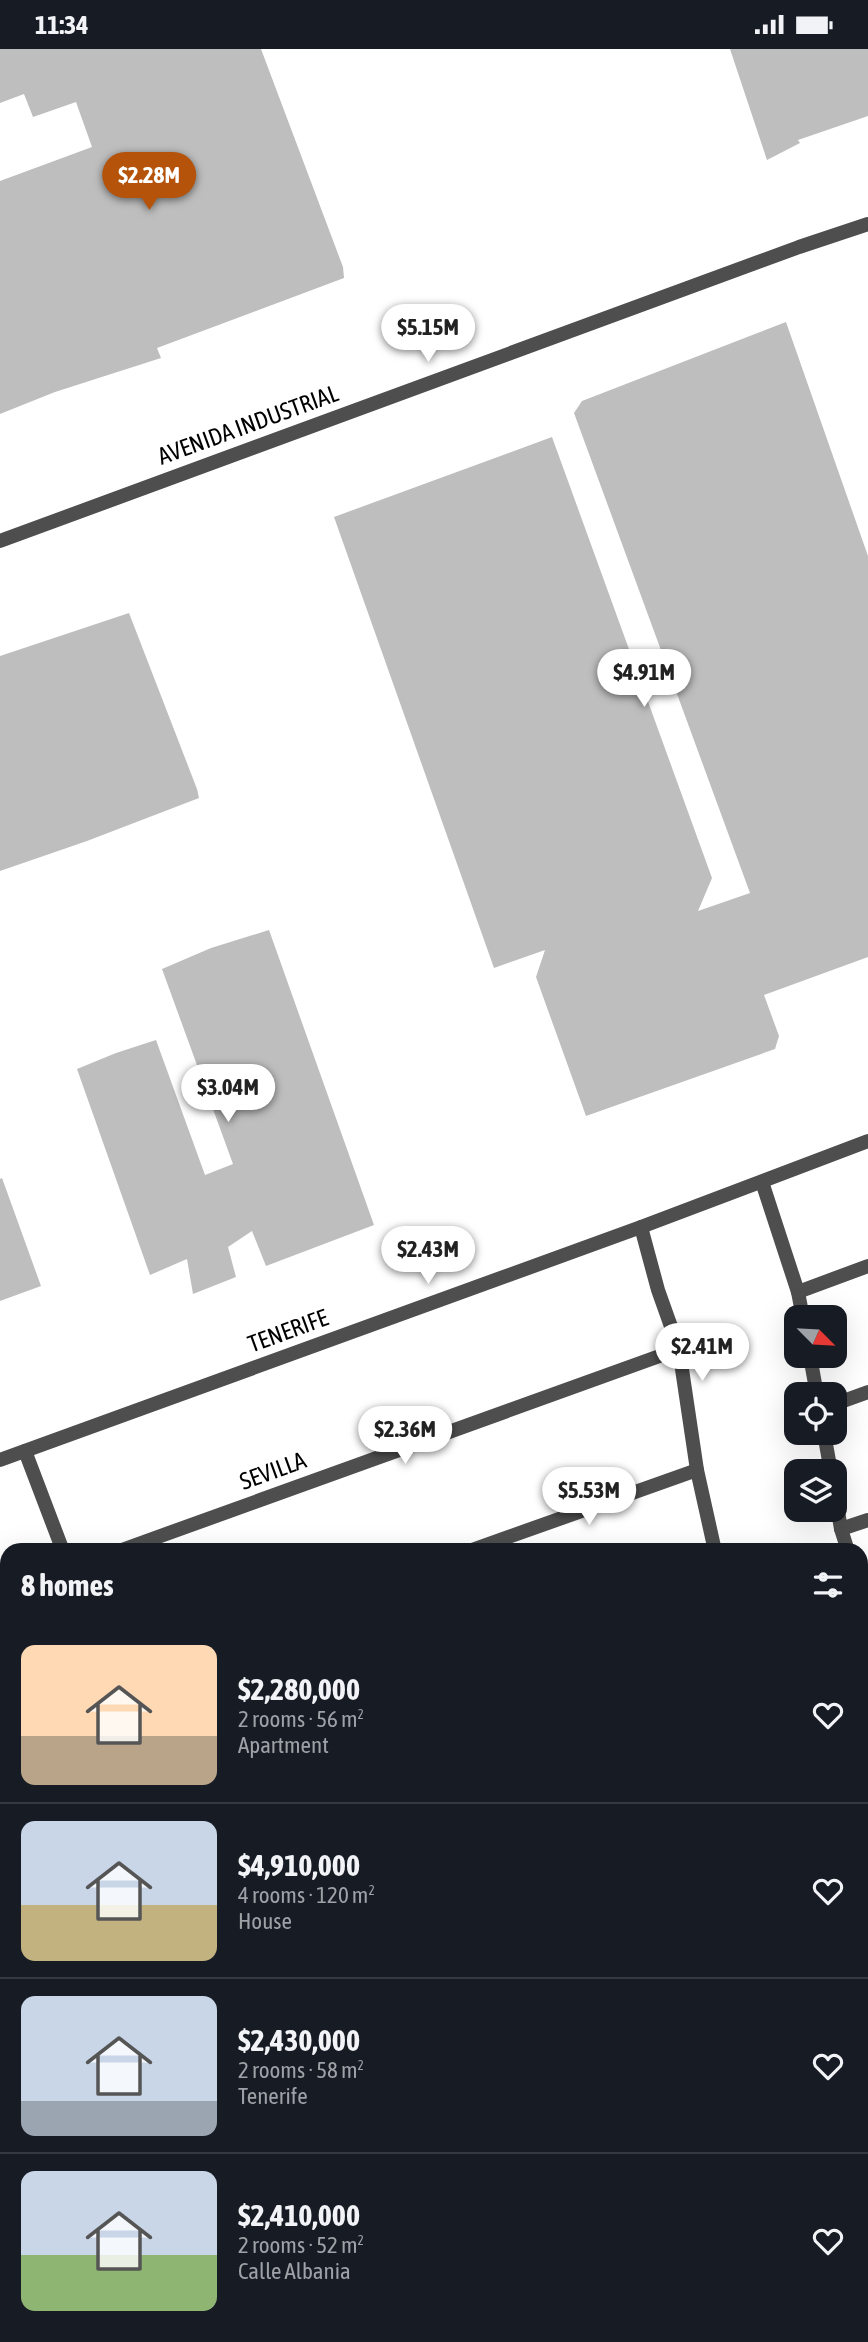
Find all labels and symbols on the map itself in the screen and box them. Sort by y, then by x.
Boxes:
pin: $2.28M [92,153,206,212]
pin: $5.15M [371,305,485,364]
street label: AVENIDA INDUSTRIAL [154,379,342,470]
pin: $4.91M [587,649,701,709]
pin: $3.04M [171,1065,285,1124]
pin: $2.43M [371,1227,485,1286]
street label: TENERIFE [244,1304,332,1357]
north arrow [784,1305,847,1369]
pin: $2.41M [645,1323,759,1383]
pin: $2.36M [348,1407,462,1466]
street label: SEVILLA [236,1446,310,1495]
pin: $5.53M [532,1467,646,1527]

